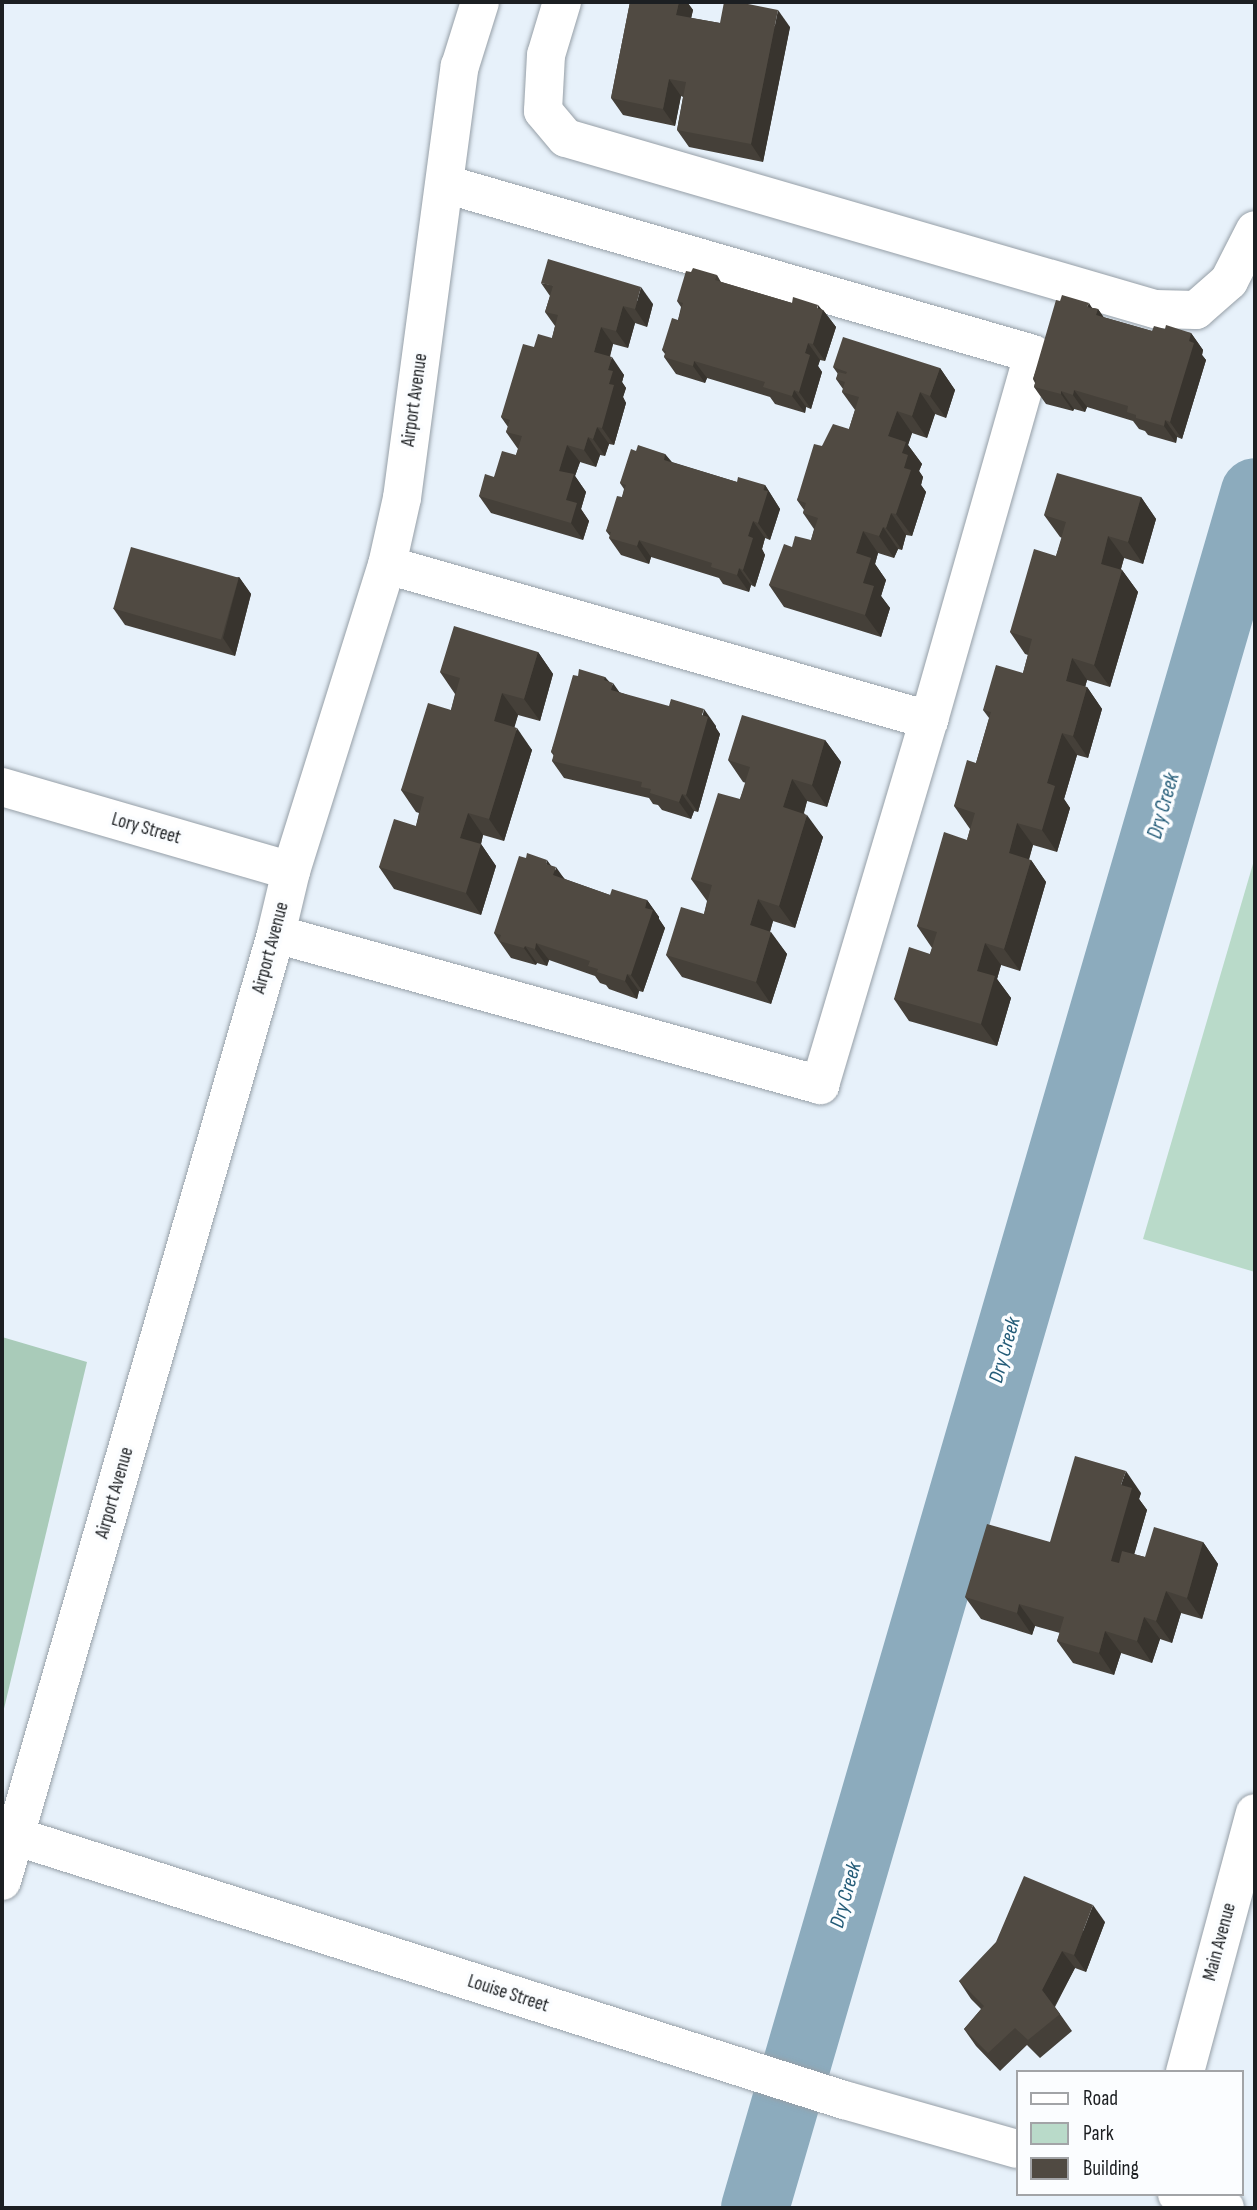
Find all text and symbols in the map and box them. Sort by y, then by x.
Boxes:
street label: Airport Avenue [397,352,433,448]
water label: Dry Creek [1143,770,1185,842]
street label: Lory Street [109,808,183,850]
street label: Airport Avenue [248,900,294,996]
water label: Dry Creek [984,1314,1026,1386]
street label: Airport Avenue [91,1445,139,1541]
water label: Dry Creek [825,1859,867,1931]
street label: Main Avenue [1199,1901,1241,1983]
street label: Louise Street [465,1970,551,2018]
legend [1016,2070,1243,2196]
text: Road [1083,2086,1118,2111]
text: Park [1083,2121,1114,2146]
text: Building [1083,2156,1139,2181]

